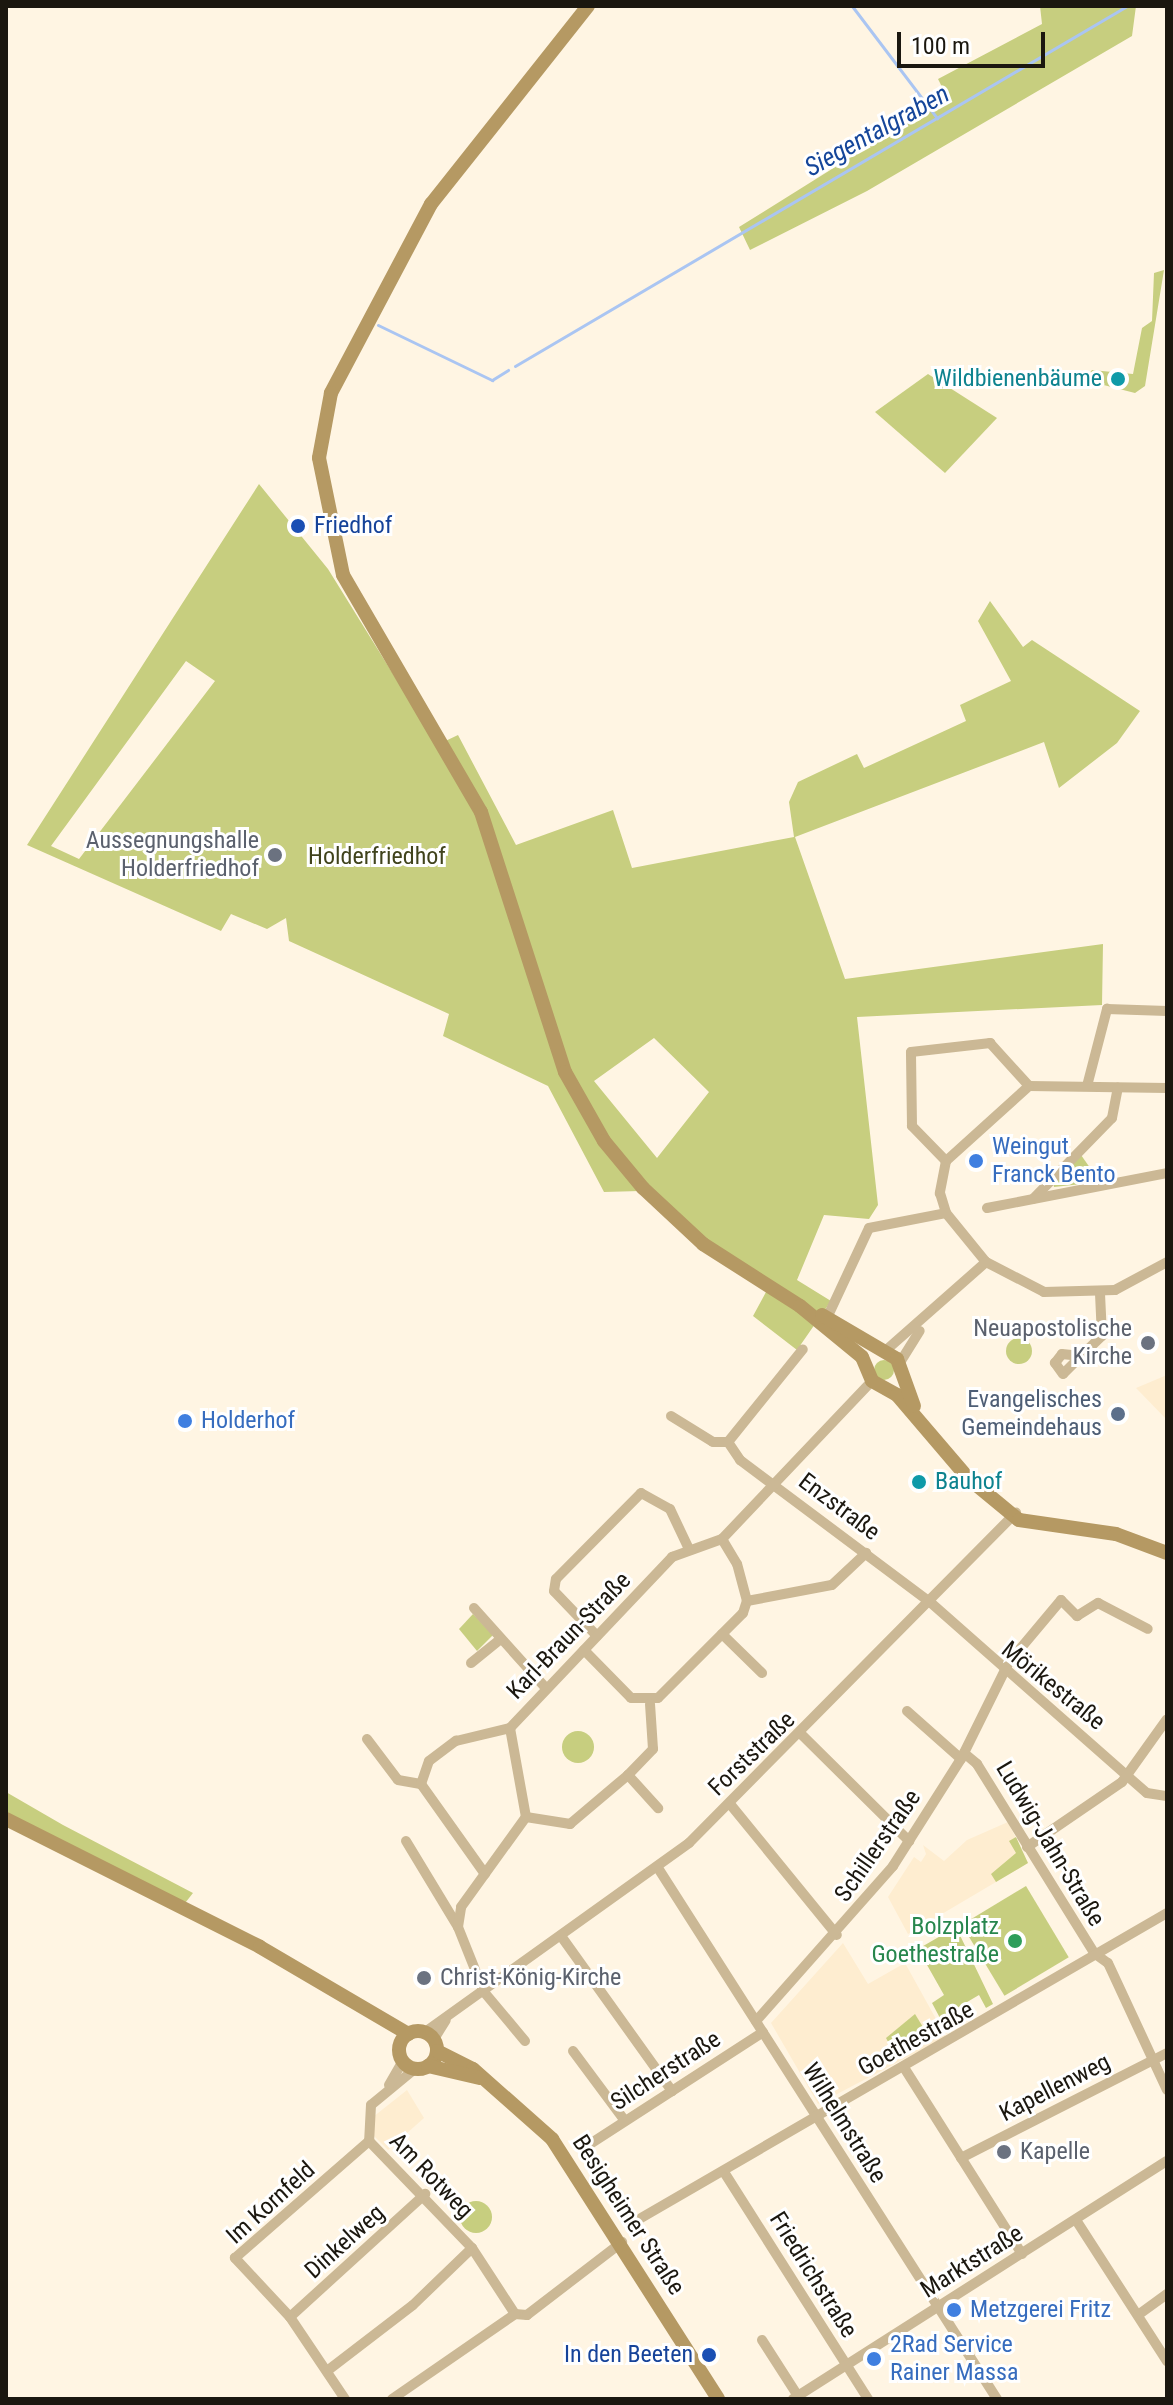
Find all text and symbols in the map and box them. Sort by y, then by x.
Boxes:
scale bar [901,16,1049,66]
text: 100 m [911,32,970,60]
water label: Siegentalgraben [799,78,955,184]
place label: Wildbienenbäume [933,365,1102,393]
marker: Wildbienenbäume [1109,370,1127,388]
place label: Friedhof [314,512,392,540]
marker: Friedhof [289,517,307,535]
place label: Aussegnungshalle Holderfriedhof [86,827,259,883]
park label: Holderfriedhof [308,843,446,871]
marker: Aussegnungshalle Holderfriedhof [266,846,284,864]
place label: Weingut Franck Bento [992,1133,1116,1189]
marker: Weingut Franck Bento [967,1152,985,1170]
place label: Neuapostolische Kirche [973,1315,1132,1371]
marker: Neuapostolische Kirche [1139,1334,1157,1352]
place label: Evangelisches Gemeindehaus [961,1386,1102,1442]
marker: Evangelisches Gemeindehaus [1109,1405,1127,1423]
place label: Holderhof [201,1407,295,1435]
marker: Holderhof [176,1412,194,1430]
street label: Enzstraße [793,1467,885,1547]
place label: Bauhof [935,1468,1002,1496]
marker: Bauhof [910,1473,928,1491]
street label: Karl-Braun-Straße [501,1566,637,1706]
street label: Mörikestraße [995,1635,1111,1737]
street label: Forststraße [703,1706,801,1802]
street label: Ludwig-Jahn-Straße [989,1756,1111,1932]
street label: Schillerstraße [829,1784,927,1908]
place label: Bolzplatz Goethestraße [871,1913,999,1969]
marker: Bolzplatz Goethestraße [1006,1932,1024,1950]
place label: Christ-König-Kirche [440,1964,621,1992]
marker: Christ-König-Kirche [415,1969,433,1987]
street label: Goethestraße [853,1995,979,2083]
street label: Silcherstraße [606,2025,726,2117]
street label: Kapellenweg [995,2048,1115,2128]
street label: Wilhelmstraße [796,2058,892,2188]
street label: Am Rotweg [383,2127,479,2225]
street label: Besigheimer Straße [566,2130,690,2300]
place label: Kapelle [1020,2138,1090,2166]
marker: Kapelle [995,2143,1013,2161]
street label: Im Kornfeld [221,2156,321,2250]
street label: Dinkelweg [299,2199,391,2285]
street label: Friedrichstraße [763,2207,863,2343]
street label: Marktstraße [916,2219,1028,2305]
place label: Metzgerei Fritz [970,2296,1111,2324]
marker: Metzgerei Fritz [945,2301,963,2319]
place label: 2Rad Service Rainer Massa [890,2331,1018,2387]
place label: In den Beeten [564,2341,693,2369]
marker: In den Beeten [700,2346,718,2364]
marker: 2Rad Service Rainer Massa [865,2350,883,2368]

